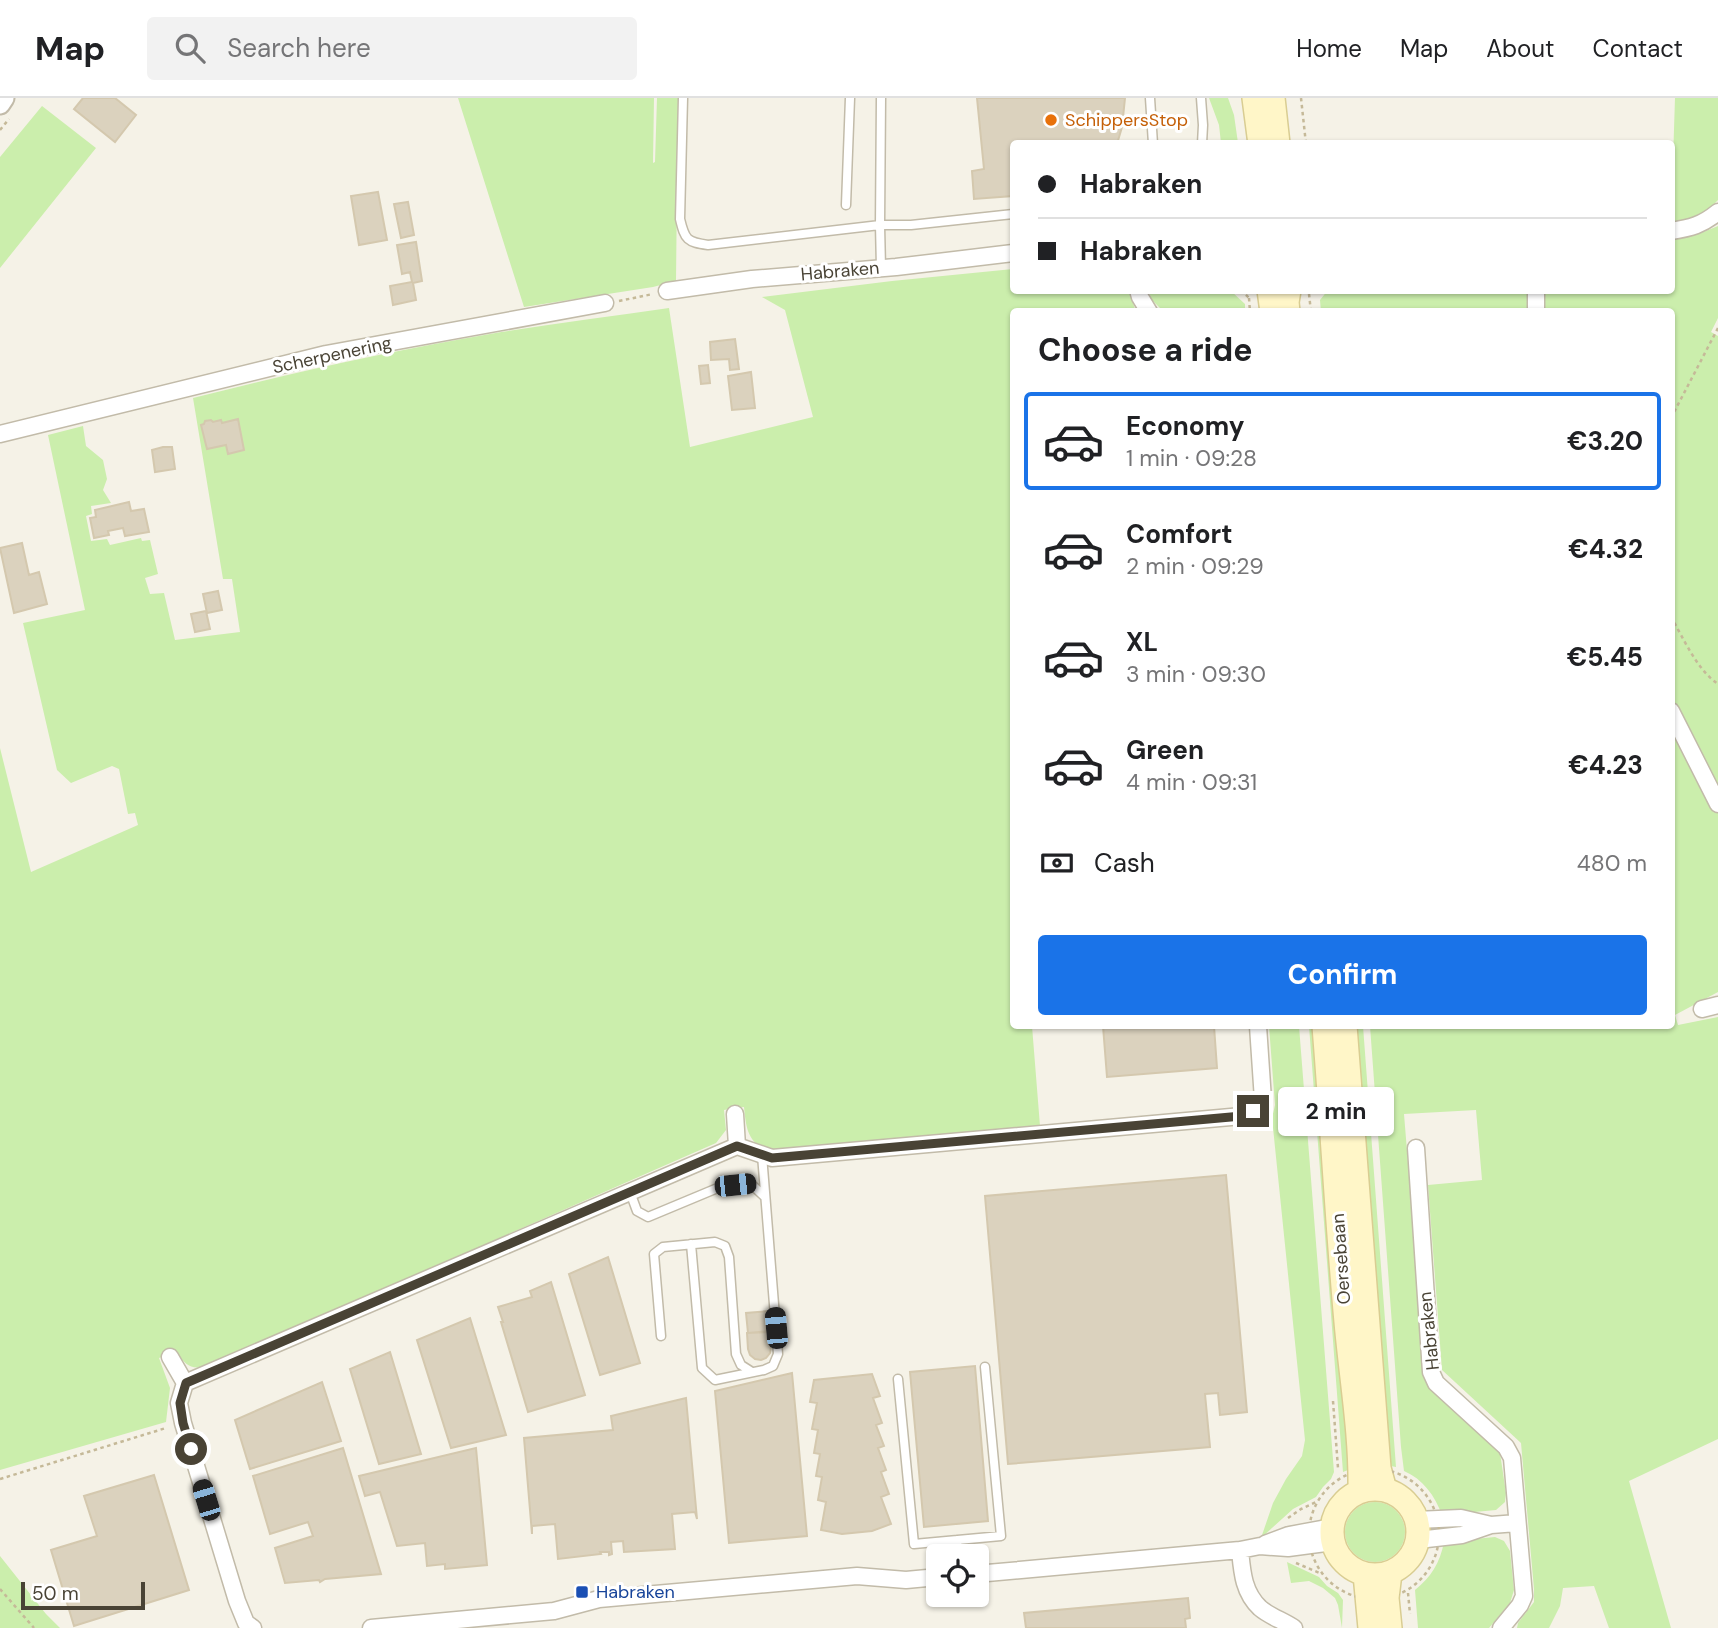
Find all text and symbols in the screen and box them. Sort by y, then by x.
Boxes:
search box [147,17,637,80]
text: Map [35,27,105,70]
icon: search [171,29,209,67]
text: Search here [227,31,371,65]
text: Home [1296,33,1362,64]
text: Map [1400,33,1448,64]
text: About [1486,33,1555,64]
text: Contact [1593,33,1683,64]
place label: SchippersStop [1065,108,1188,132]
marker: SchippersStop [1043,112,1059,128]
text: Habraken [1080,167,1202,201]
text: Habraken [1080,234,1202,268]
street label: Habraken [800,256,880,286]
text: Choose a ride [1038,329,1253,371]
street label: Scherpenering [270,331,394,379]
text: Economy [1126,409,1244,443]
icon: car [1042,410,1105,473]
text: €3.20 [1567,424,1643,458]
text: 1 min · 09:28 [1126,443,1257,473]
text: Comfort [1126,517,1232,551]
icon: car [1042,518,1105,581]
text: €4.32 [1568,532,1643,566]
text: 2 min · 09:29 [1126,551,1264,581]
text: XL [1126,625,1158,659]
icon: car [1042,626,1105,689]
text: €5.45 [1567,640,1643,674]
text: 3 min · 09:30 [1126,659,1266,689]
text: Green [1126,733,1204,767]
icon: car [1042,734,1105,797]
text: €4.23 [1568,748,1643,782]
text: 4 min · 09:31 [1126,767,1257,797]
icon: cash [1038,844,1076,882]
text: Cash [1094,846,1155,880]
text: 480 m [1577,848,1647,878]
button: Confirm [1038,935,1647,1015]
callout: 2 min [1278,1086,1393,1136]
route end [1237,1095,1269,1127]
text: 2 min [1306,1096,1366,1126]
car [714,1172,757,1198]
street label: Oersebaan [1326,1213,1356,1305]
street label: Habraken [1413,1291,1445,1371]
car [764,1306,789,1350]
route start [175,1433,207,1465]
car [190,1477,223,1523]
map controls [926,1544,989,1607]
button: locate [926,1544,989,1607]
scale bar [21,1579,145,1611]
place label: Habraken [596,1580,675,1604]
text: 50 m [32,1581,79,1606]
marker: Habraken [574,1584,590,1600]

